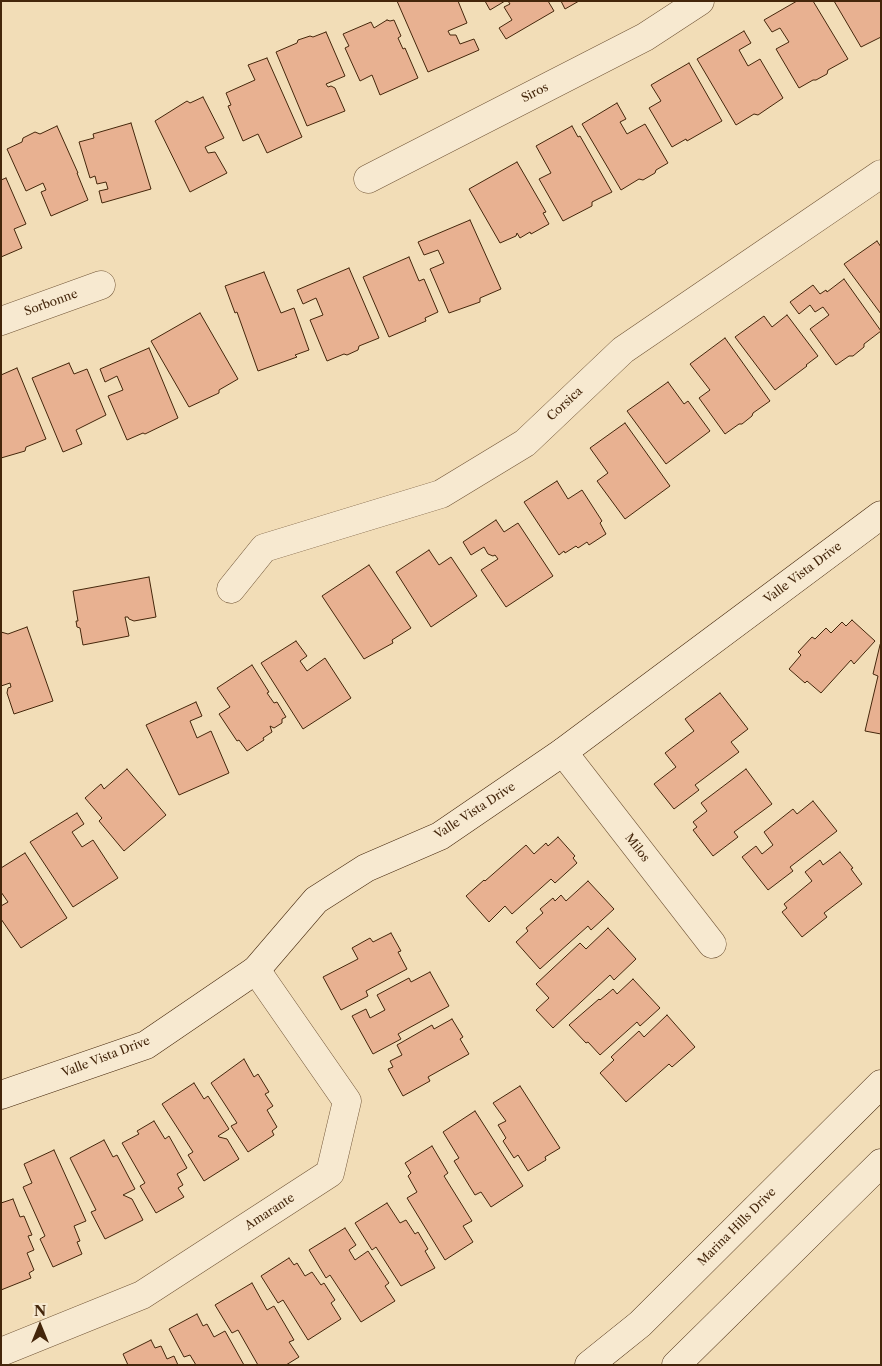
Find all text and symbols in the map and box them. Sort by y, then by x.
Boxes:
street label: Siros [519,80,551,106]
street label: Sorbonne [22,287,80,319]
street label: Corsica [544,384,586,424]
street label: Valle Vista Drive [761,539,845,607]
street label: Valle Vista Drive [432,780,518,842]
street label: Milos [622,831,652,865]
street label: Valle Vista Drive [60,1034,152,1080]
street label: Marina Hills Drive [695,1185,779,1269]
street label: Amarante [243,1191,297,1233]
north arrow [15,1301,65,1351]
text: N [34,1302,46,1320]

